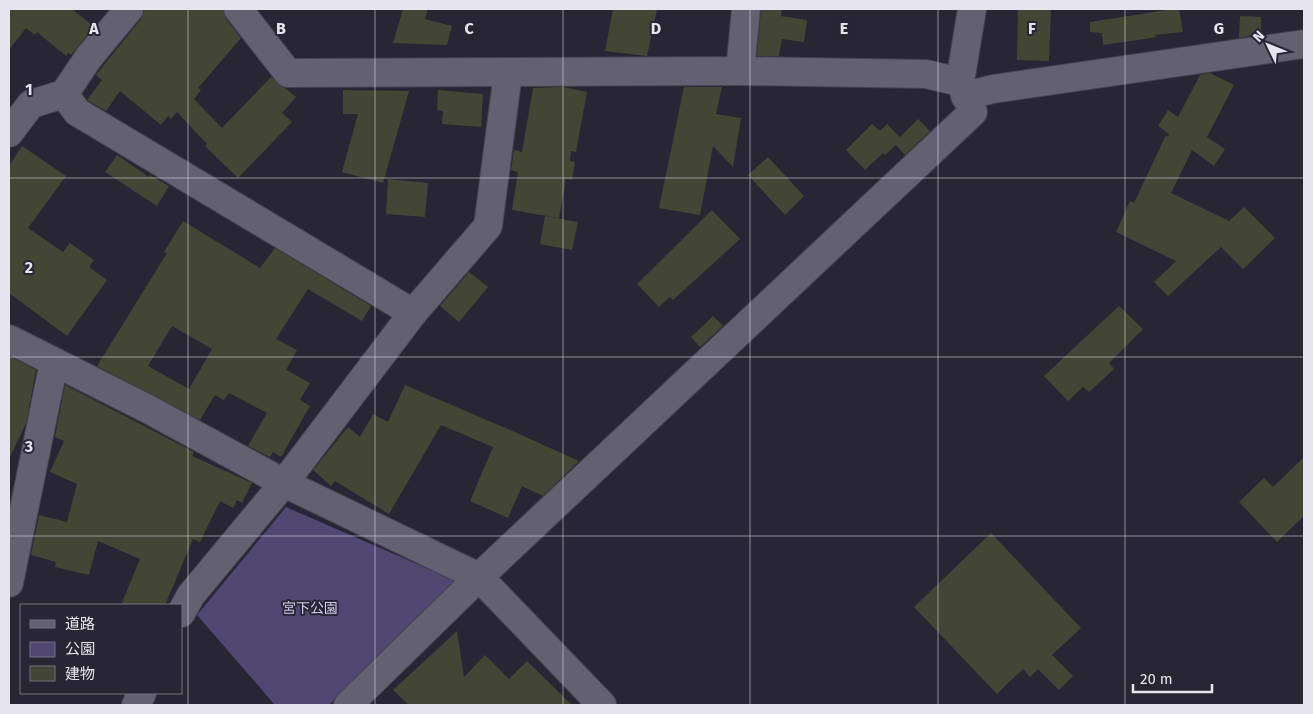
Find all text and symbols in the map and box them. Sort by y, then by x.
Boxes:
text: A [88,19,99,38]
text: B [276,19,286,38]
text: C [464,19,474,38]
text: D [651,19,661,38]
text: E [840,19,848,38]
text: F [1028,19,1036,38]
text: G [1214,19,1224,38]
north arrow [1243,20,1293,70]
text: N [1249,27,1268,46]
text: 1 [25,80,33,99]
text: 2 [25,258,33,277]
text: 3 [24,437,33,456]
park label: 宮下公園 [282,600,338,617]
legend [20,604,182,694]
text: 道路 [65,615,95,633]
text: 公園 [65,640,95,658]
scale bar [1133,662,1212,694]
text: 建物 [65,665,95,683]
text: 20 m [1140,670,1173,688]

